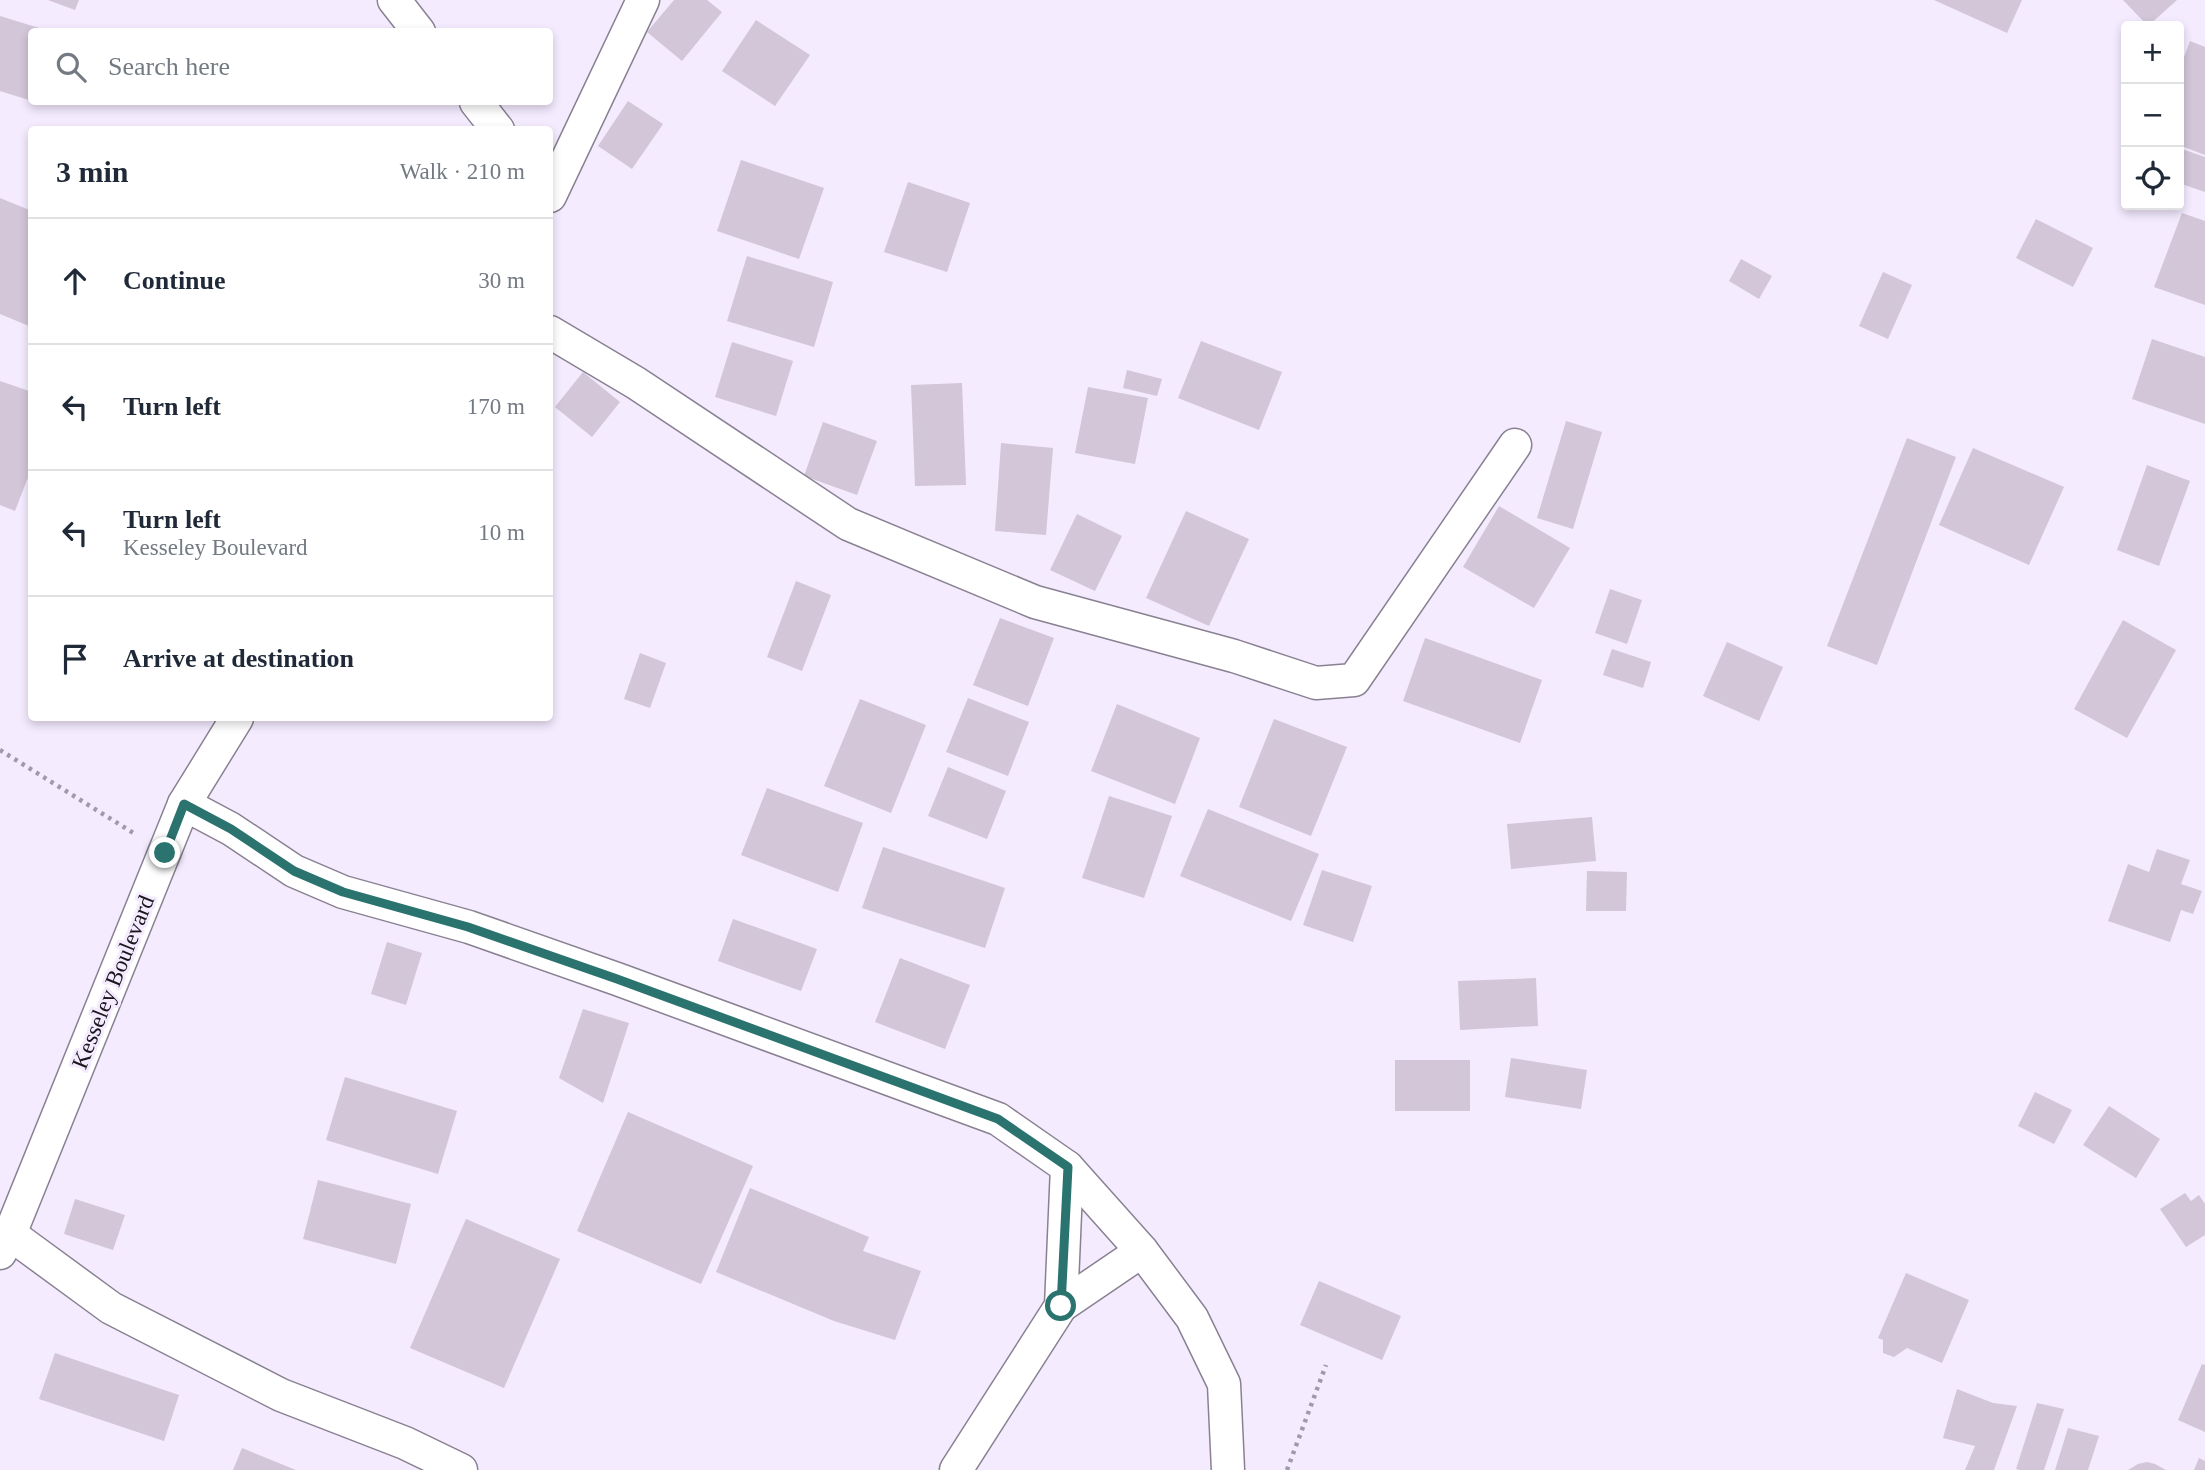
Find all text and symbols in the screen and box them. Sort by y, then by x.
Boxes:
map controls [2121,21,2184,210]
button: + [2121,21,2184,84]
search box [28,28,553,105]
icon: search [52,48,90,86]
text: Search here [108,52,230,81]
button: − [2121,84,2184,147]
button: locate [2121,147,2184,210]
text: 3 min [56,155,129,188]
text: Walk · 210 m [400,159,525,184]
icon: ahead [56,262,94,300]
text: Continue [123,266,226,295]
text: 30 m [478,268,525,293]
icon: left [56,388,94,426]
text: Turn left [123,392,221,421]
text: 170 m [467,394,525,419]
text: Turn left [123,505,221,534]
icon: left [56,514,94,552]
text: 10 m [478,520,525,545]
text: Kesseley Boulevard [123,535,308,560]
icon: arrive [56,640,94,678]
text: Arrive at destination [123,644,354,673]
route end [149,837,180,868]
street label: Kesseley Boulevard [67,891,159,1072]
route start [1045,1290,1076,1321]

